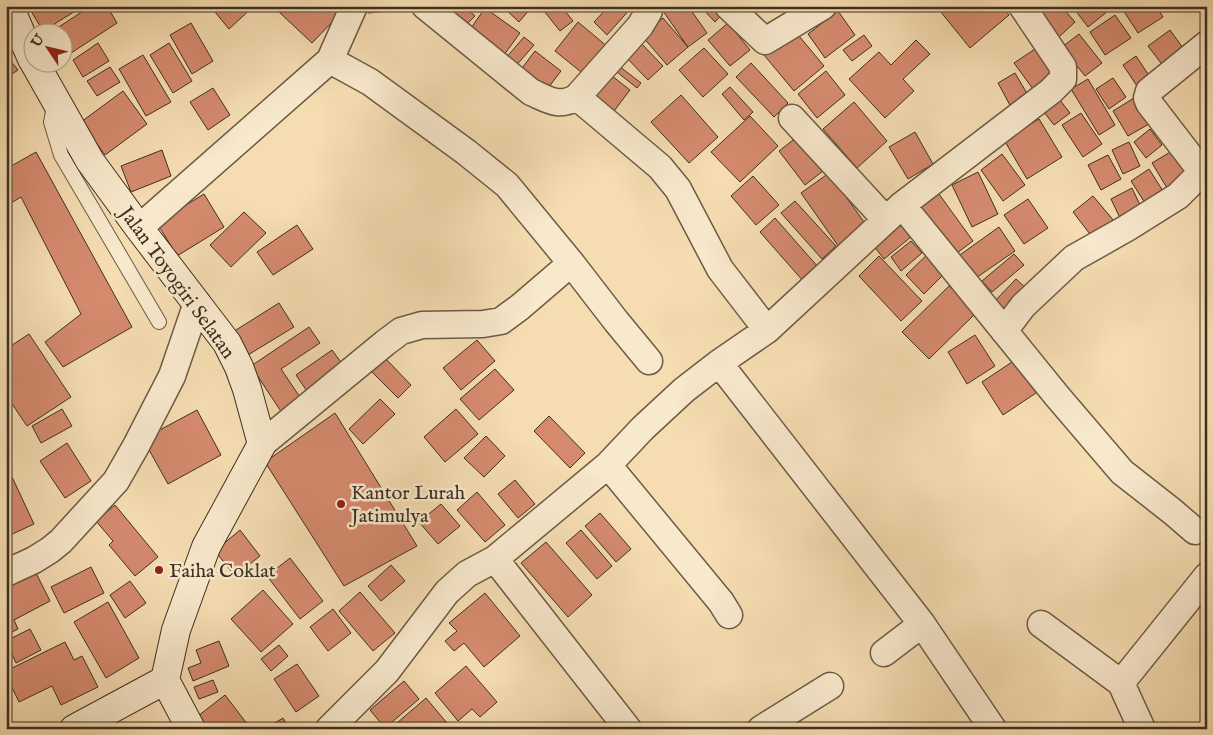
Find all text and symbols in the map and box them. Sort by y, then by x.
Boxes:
north arrow [22,22,72,72]
text: U [27,30,50,52]
street label: Jalan Toyogiri Selatan [112,200,241,364]
place label: Kantor Lurah Jatimulya [349,481,466,529]
marker: Kantor Lurah Jatimulya [335,498,347,510]
place label: Faiha Coklat [169,559,276,584]
marker: Faiha Coklat [153,564,165,576]

